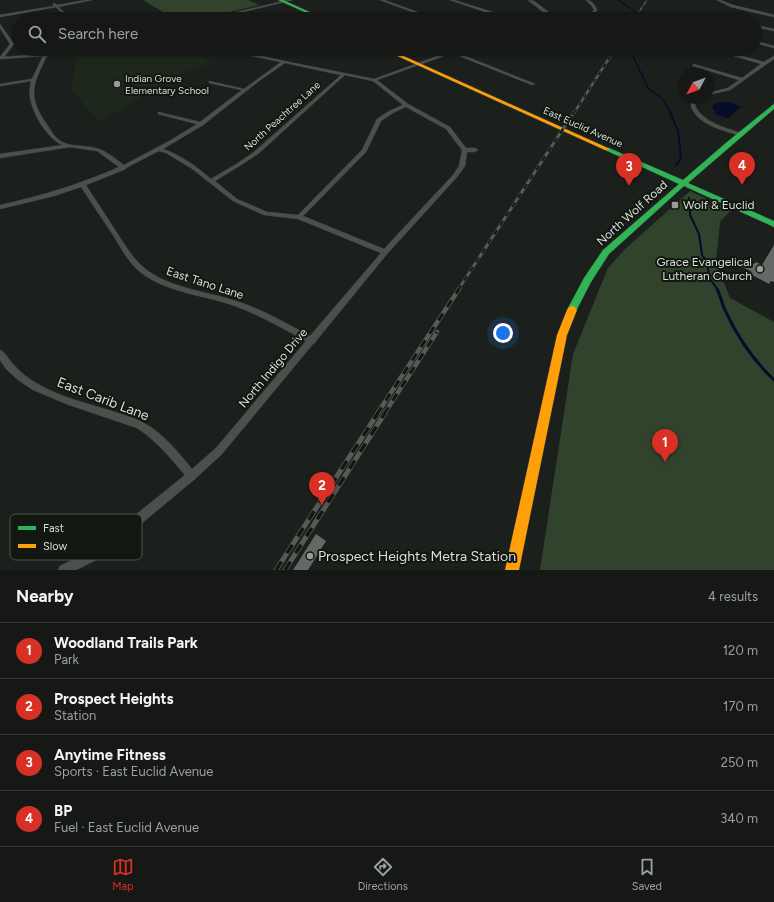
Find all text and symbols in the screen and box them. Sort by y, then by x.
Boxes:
search box [12,12,762,56]
icon: search [26,23,48,45]
text: Search here [58,25,138,43]
north arrow [678,68,714,104]
place label: Indian Grove Elementary School [125,72,209,97]
street label: North Peachtree Lane [241,78,323,154]
marker: Indian Grove Elementary School [112,79,122,89]
street label: East Euclid Avenue [541,104,625,151]
pin: 4 [729,152,755,185]
pin: 3 [616,153,642,186]
street label: North Wolf Road [594,178,670,248]
place label: Wolf & Euclid [683,198,754,212]
marker: Wolf & Euclid [670,200,680,210]
place label: Grace Evangelical Lutheran Church [656,255,752,283]
street label: East Tano Lane [165,264,246,302]
marker: Grace Evangelical Lutheran Church [755,264,765,274]
your location [493,323,513,343]
street label: North Indigo Drive [236,325,310,410]
street label: East Carib Lane [54,374,152,425]
pin: 1 [652,429,678,462]
pin: 2 [309,472,335,505]
legend [10,514,142,560]
text: Fast [43,522,64,535]
text: Slow [43,540,67,553]
place label: Prospect Heights Metra Station [318,548,516,565]
marker: Prospect Heights Metra Station [305,551,315,561]
text: Nearby [16,586,74,606]
text: 4 results [708,589,758,604]
text: Woodland Trails Park [54,634,198,652]
text: 1 [26,643,32,658]
text: 120 m [723,643,758,658]
text: Park [54,652,79,667]
text: Prospect Heights [54,690,174,708]
text: 2 [25,699,33,714]
text: 170 m [723,699,758,714]
text: Station [54,708,96,723]
text: Anytime Fitness [54,746,166,764]
text: 3 [25,755,33,770]
text: 250 m [721,755,758,770]
text: Sports · East Euclid Avenue [54,764,213,779]
text: BP [54,802,72,820]
text: 4 [25,811,33,826]
text: 340 m [720,811,758,826]
text: Fuel · East Euclid Avenue [54,820,199,835]
tab: Map [112,856,134,893]
tab: Directions [358,856,408,893]
tab: Saved [632,856,662,893]

